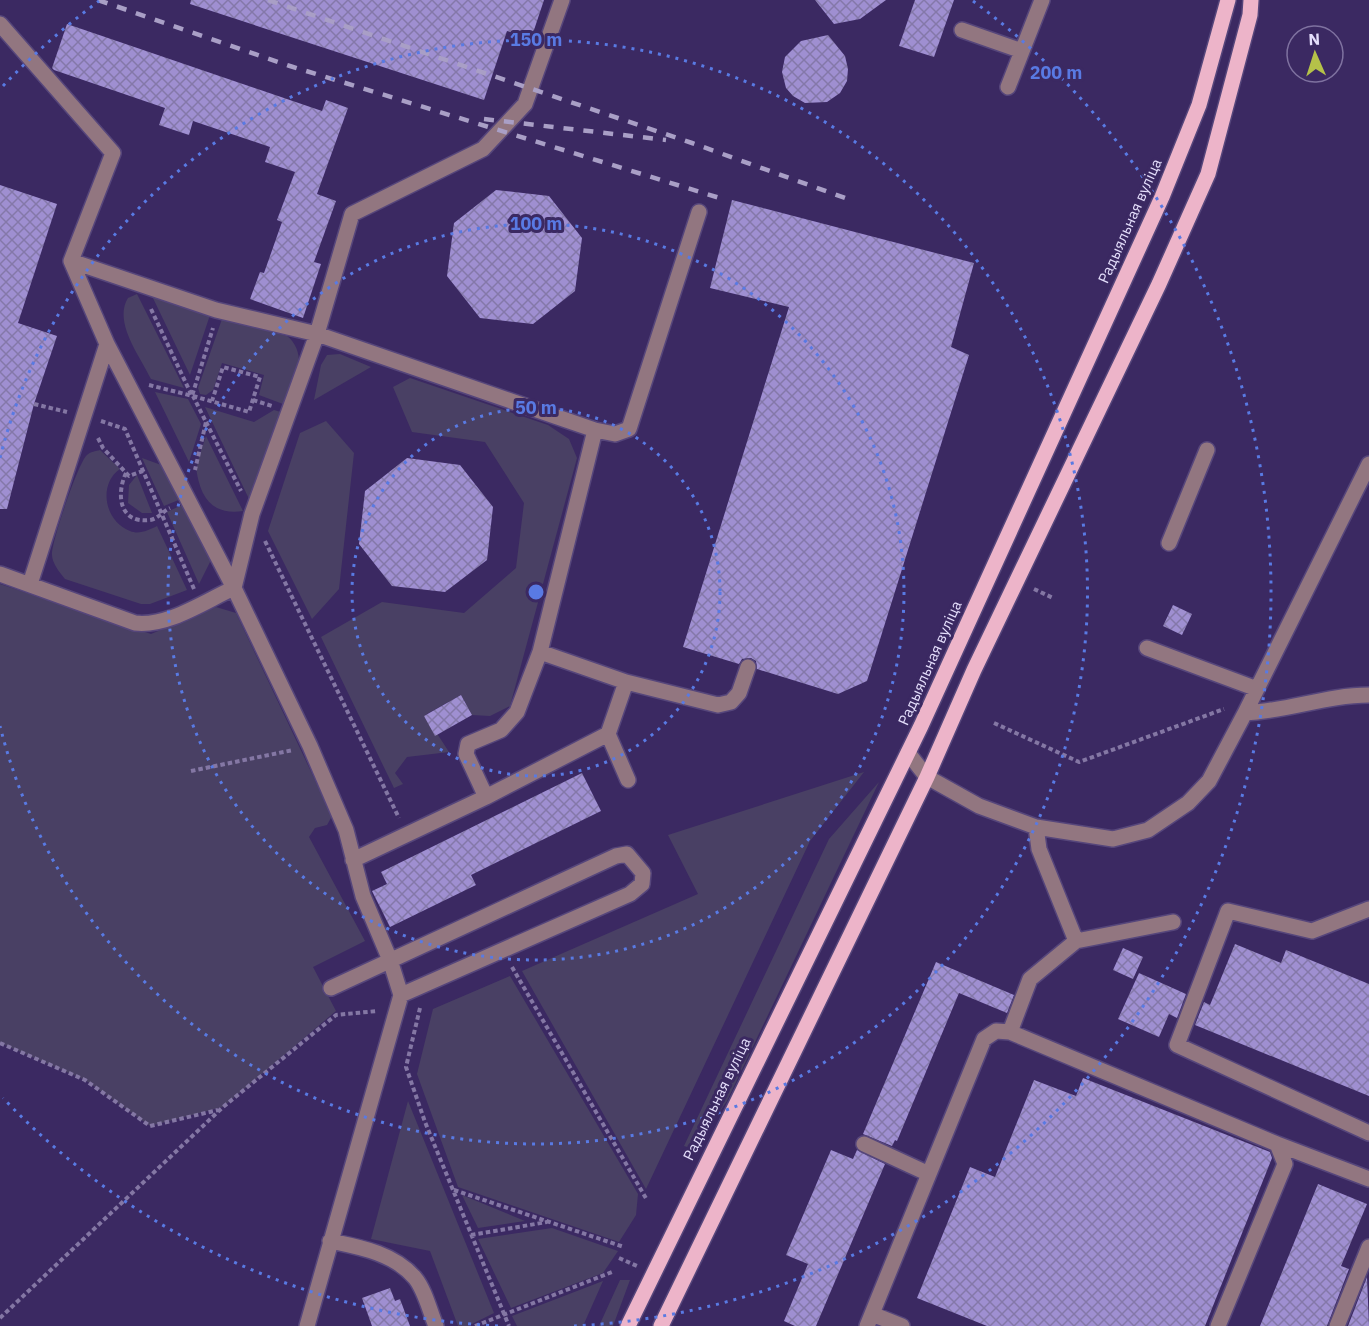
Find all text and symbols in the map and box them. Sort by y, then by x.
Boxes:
north arrow [1285,24,1345,84]
text: 150 m [510,28,562,51]
text: N [1308,29,1321,49]
text: 200 m [1030,61,1082,84]
street label: Радыяльная вуліца [1094,155,1166,286]
text: 100 m [510,212,562,235]
text: 50 m [515,396,557,419]
centre of rings [526,582,546,602]
street label: Радыяльная вуліца [894,597,966,728]
street label: Радыяльная вуліца [679,1034,755,1163]

